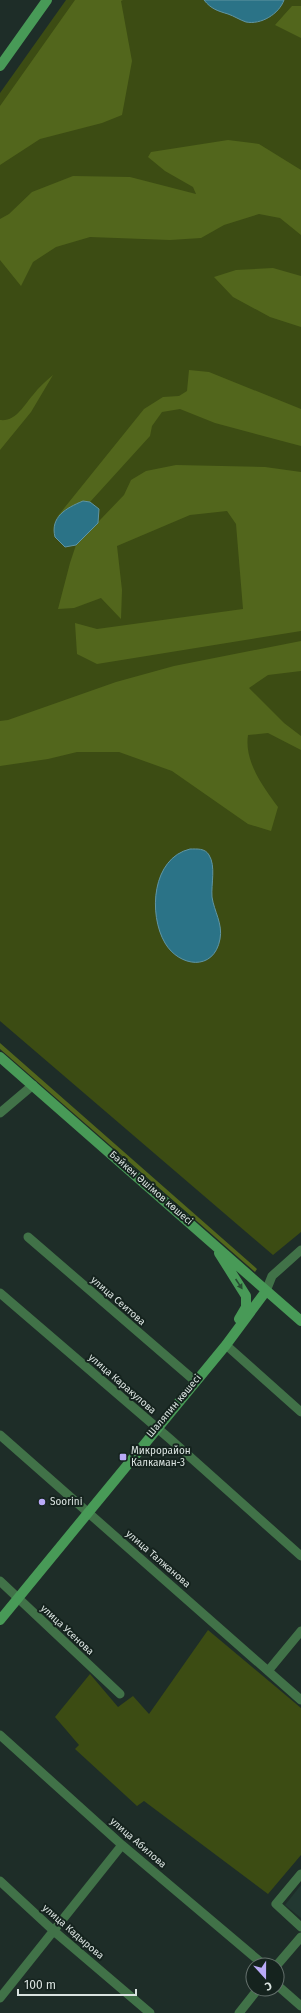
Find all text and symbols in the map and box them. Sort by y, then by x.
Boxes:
street label: Бәйкен Әшімов көшесі [107,1148,196,1228]
street label: улица Сеитова [88,1274,148,1328]
one-way arrow [235,1279,243,1289]
street label: улица Каракулова [86,1351,158,1417]
street label: Шаляпин көшесі [143,1371,204,1440]
place label: Микрорайон Калкаман-3 [131,1445,191,1469]
marker: Микрорайон Калкаман-3 [118,1452,128,1462]
place label: Soorini [50,1496,83,1508]
marker: Soorini [37,1497,47,1507]
street label: улица Талжанова [123,1528,193,1590]
street label: улица Усенова [38,1602,96,1658]
street label: улица Абилова [107,1815,169,1871]
street label: улица Кадырова [40,1902,106,1962]
north arrow [245,1957,285,1997]
scale bar [18,1971,136,1997]
text: 100 m [24,1978,56,1992]
text: С [262,1979,274,1993]

